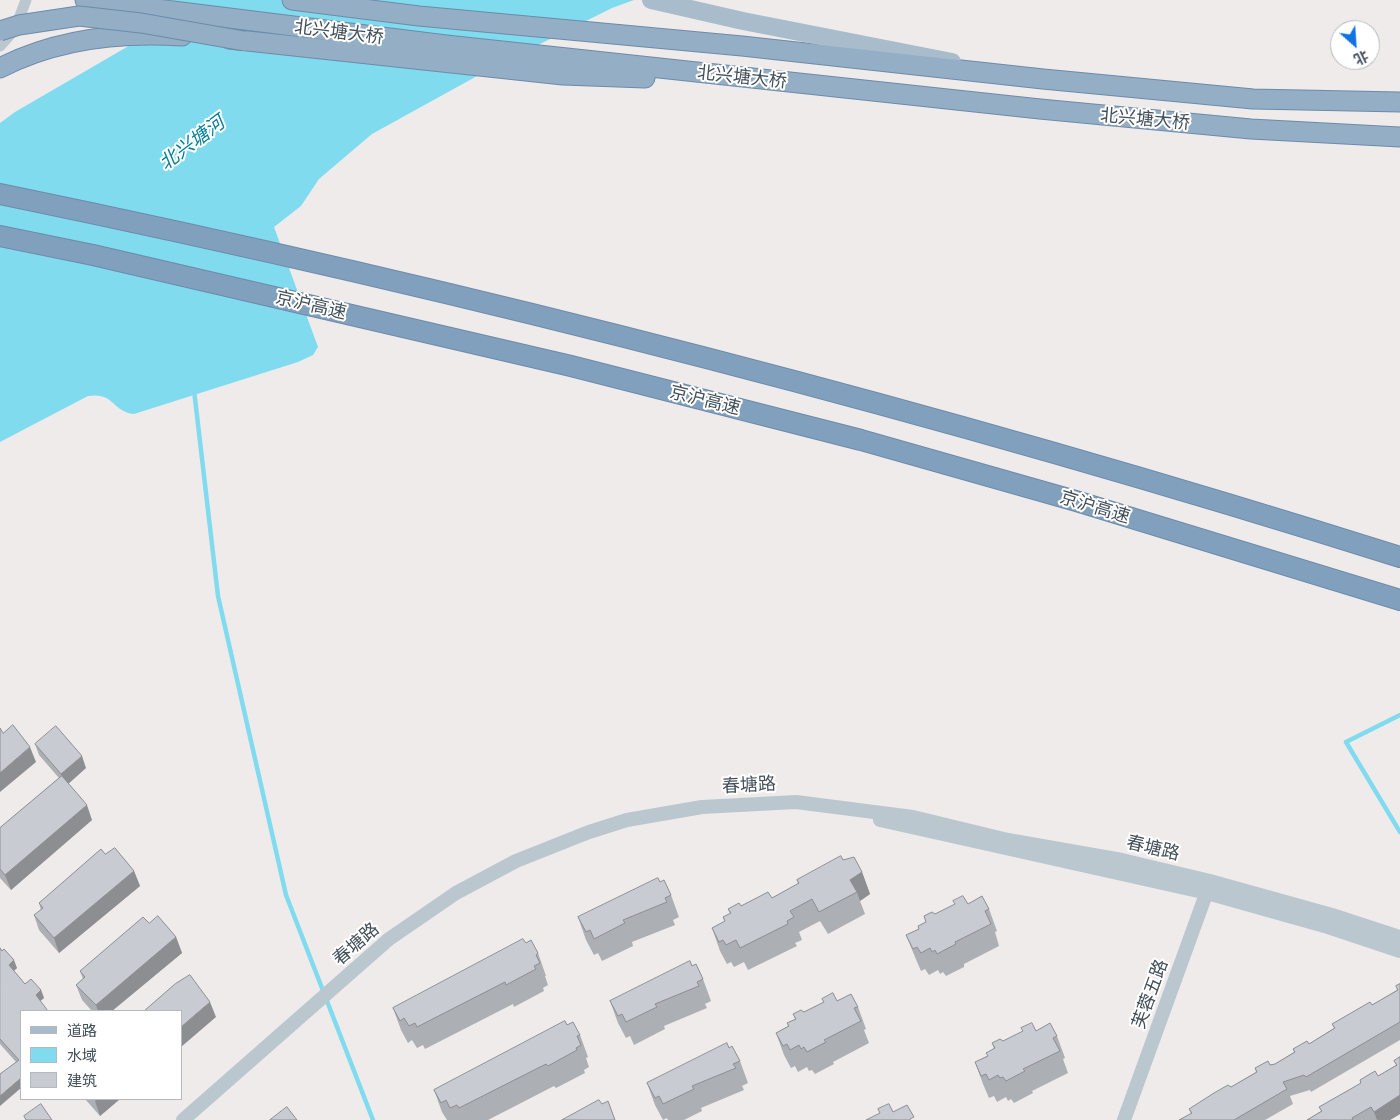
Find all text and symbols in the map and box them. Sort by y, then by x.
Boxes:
street label: 北兴塘大桥 [293,16,385,48]
north arrow [1330,20,1380,70]
text: 北 [1351,47,1371,69]
street label: 北兴塘大桥 [696,62,788,92]
street label: 北兴塘大桥 [1099,104,1191,134]
water label: 北兴塘河 [155,111,229,175]
street label: 京沪高速 [273,286,349,324]
street label: 京沪高速 [667,381,743,419]
street label: 京沪高速 [1057,486,1133,528]
street label: 春塘路 [721,773,777,797]
street label: 春塘路 [1124,831,1182,865]
street label: 春塘路 [329,918,383,970]
street label: 芙蓉五路 [1128,956,1172,1032]
legend [20,1010,182,1100]
text: 道路 [67,1021,97,1039]
text: 水域 [67,1046,97,1064]
text: 建筑 [67,1071,97,1089]

